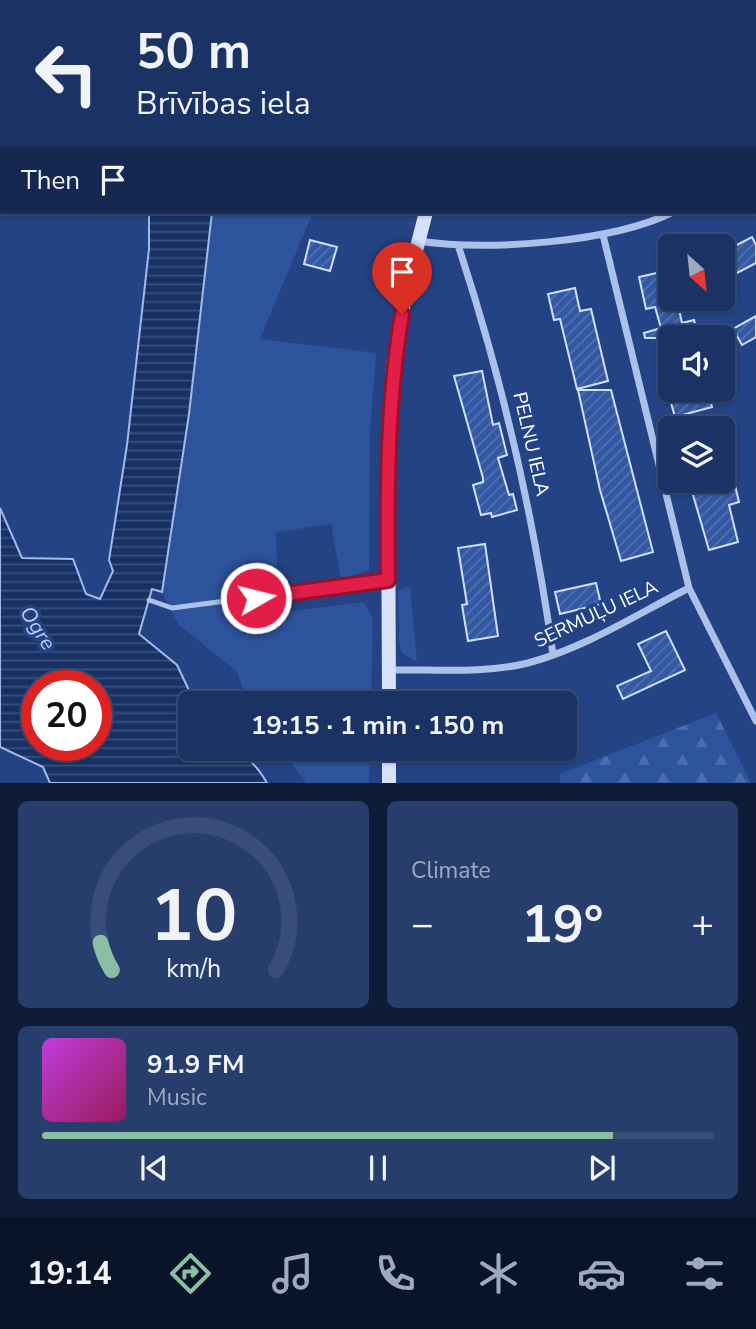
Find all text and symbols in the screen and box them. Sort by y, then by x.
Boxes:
text: 50 m [136,18,251,85]
icon: left [21,28,112,119]
text: Brīvības iela [136,82,311,125]
icon: arrive [94,161,132,199]
text: Then [21,163,80,198]
north arrow [658,234,735,312]
map controls [658,234,735,493]
pin [372,242,432,314]
icon: arrive [383,253,421,291]
button: sound [658,325,735,402]
street label: PELNU IELA [506,389,556,499]
button: layers [658,416,735,493]
position arrow [219,561,293,635]
street label: SERMUĻU IELA [530,574,662,654]
water label: Ogre [13,601,63,655]
speed limit sign: 20 [21,670,112,761]
text: 19:15 · 1 min · 150 m [251,708,504,743]
text: Climate [411,855,491,886]
text: 10 [150,867,237,967]
text: 19° [521,889,604,960]
text: − [411,899,434,950]
text: + [691,899,714,950]
text: km/h [166,952,221,986]
text: 91.9 FM [147,1047,244,1082]
text: Music [147,1082,207,1113]
icon: previous [135,1149,173,1187]
icon: pause [359,1149,397,1187]
icon: next [583,1149,621,1187]
icon: directions [166,1249,215,1298]
icon: music [268,1249,317,1298]
icon: phone [371,1249,420,1298]
icon: climate [474,1249,523,1298]
icon: car [577,1249,626,1298]
icon: filters [680,1249,729,1298]
text: 19:14 [27,1252,112,1295]

